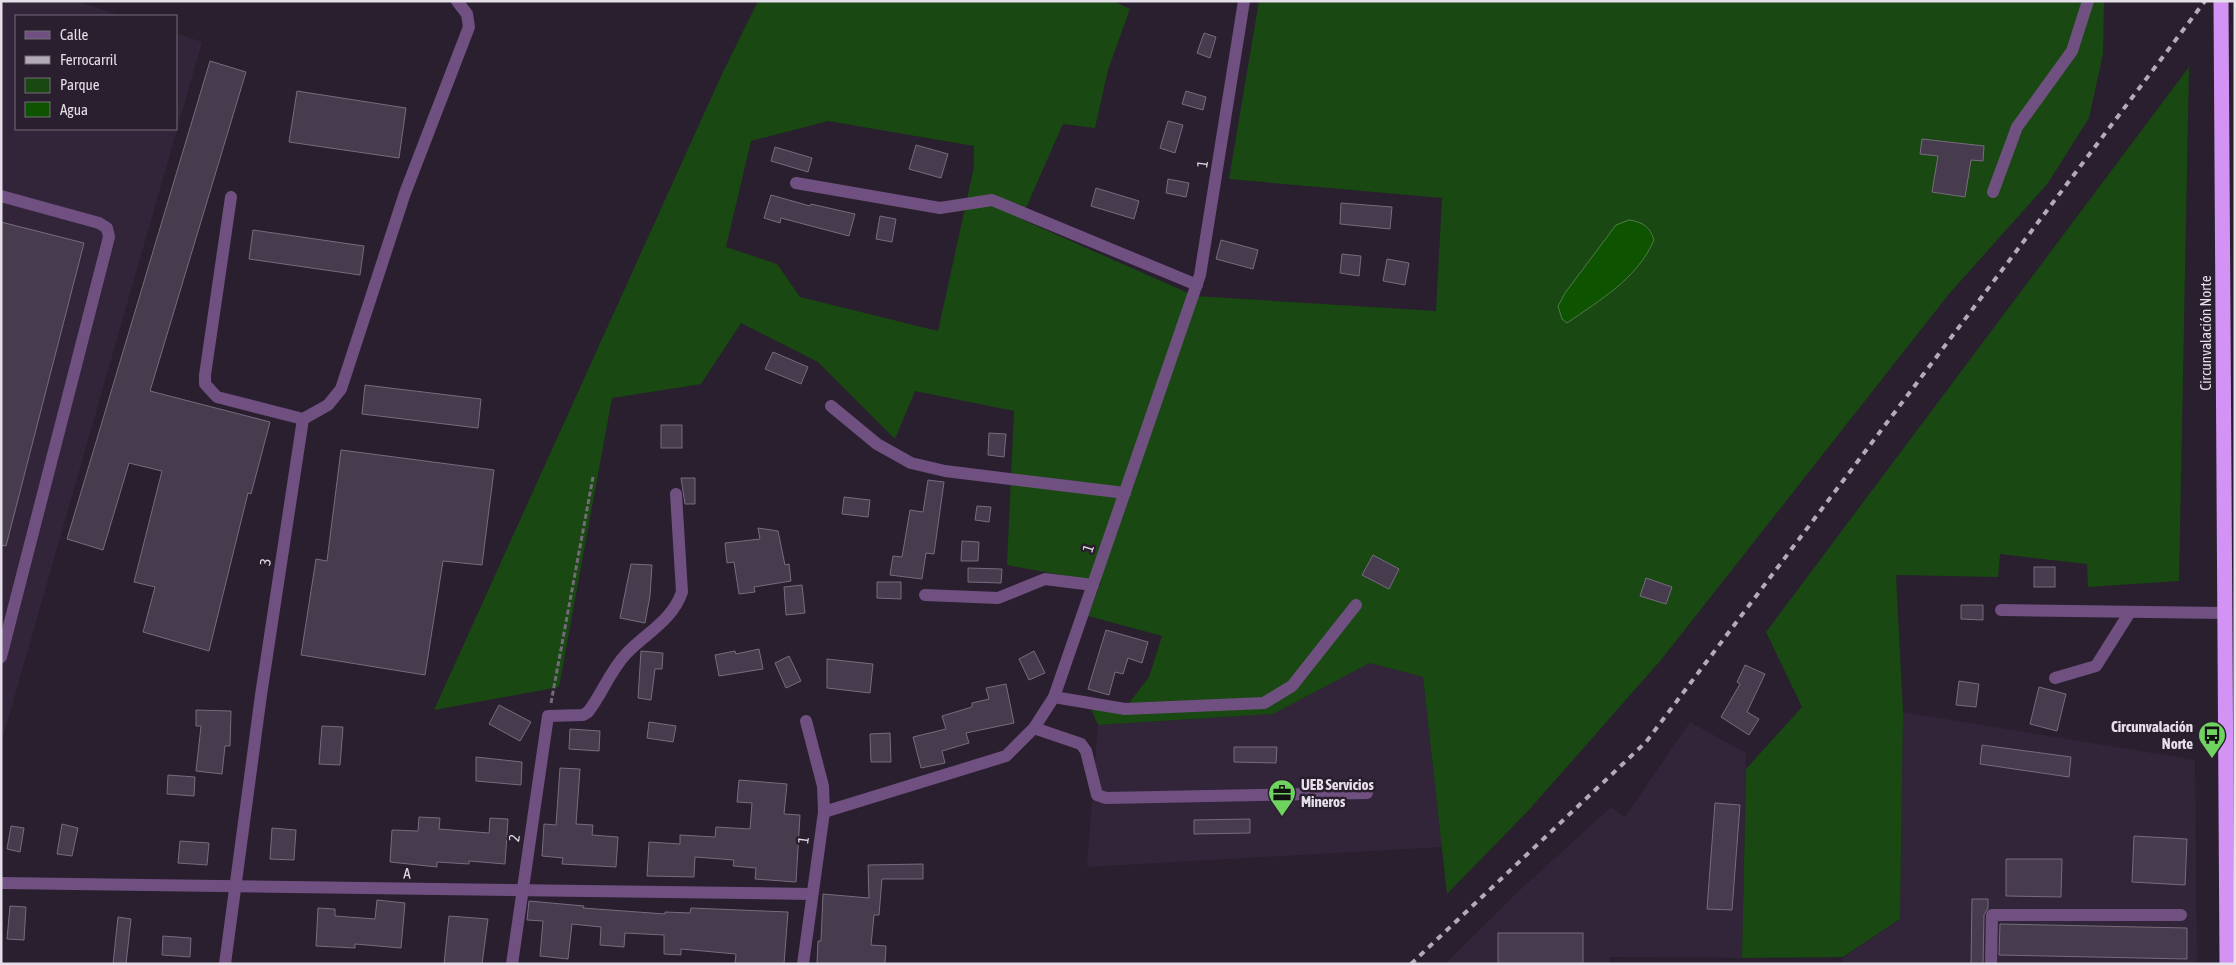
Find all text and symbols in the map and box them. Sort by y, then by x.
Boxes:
legend [15,15,178,130]
text: Calle [60,26,89,43]
text: Ferrocarril [60,51,117,68]
text: Parque [60,76,100,93]
text: Agua [60,101,88,118]
street label: 1 [1193,159,1211,169]
street label: Circunvalación Norte [2197,275,2214,391]
street label: 1 [1079,542,1097,554]
street label: 3 [256,557,274,567]
place label: Circunvalación Norte [2111,718,2193,752]
bus stop icon: Circunvalación Norte [2197,720,2227,759]
place label: UEB Servicios Mineros [1301,776,1375,810]
office icon: UEB Servicios Mineros [1267,778,1297,817]
street label: 2 [505,833,523,843]
street label: 1 [794,835,812,845]
street label: A [403,864,411,882]

